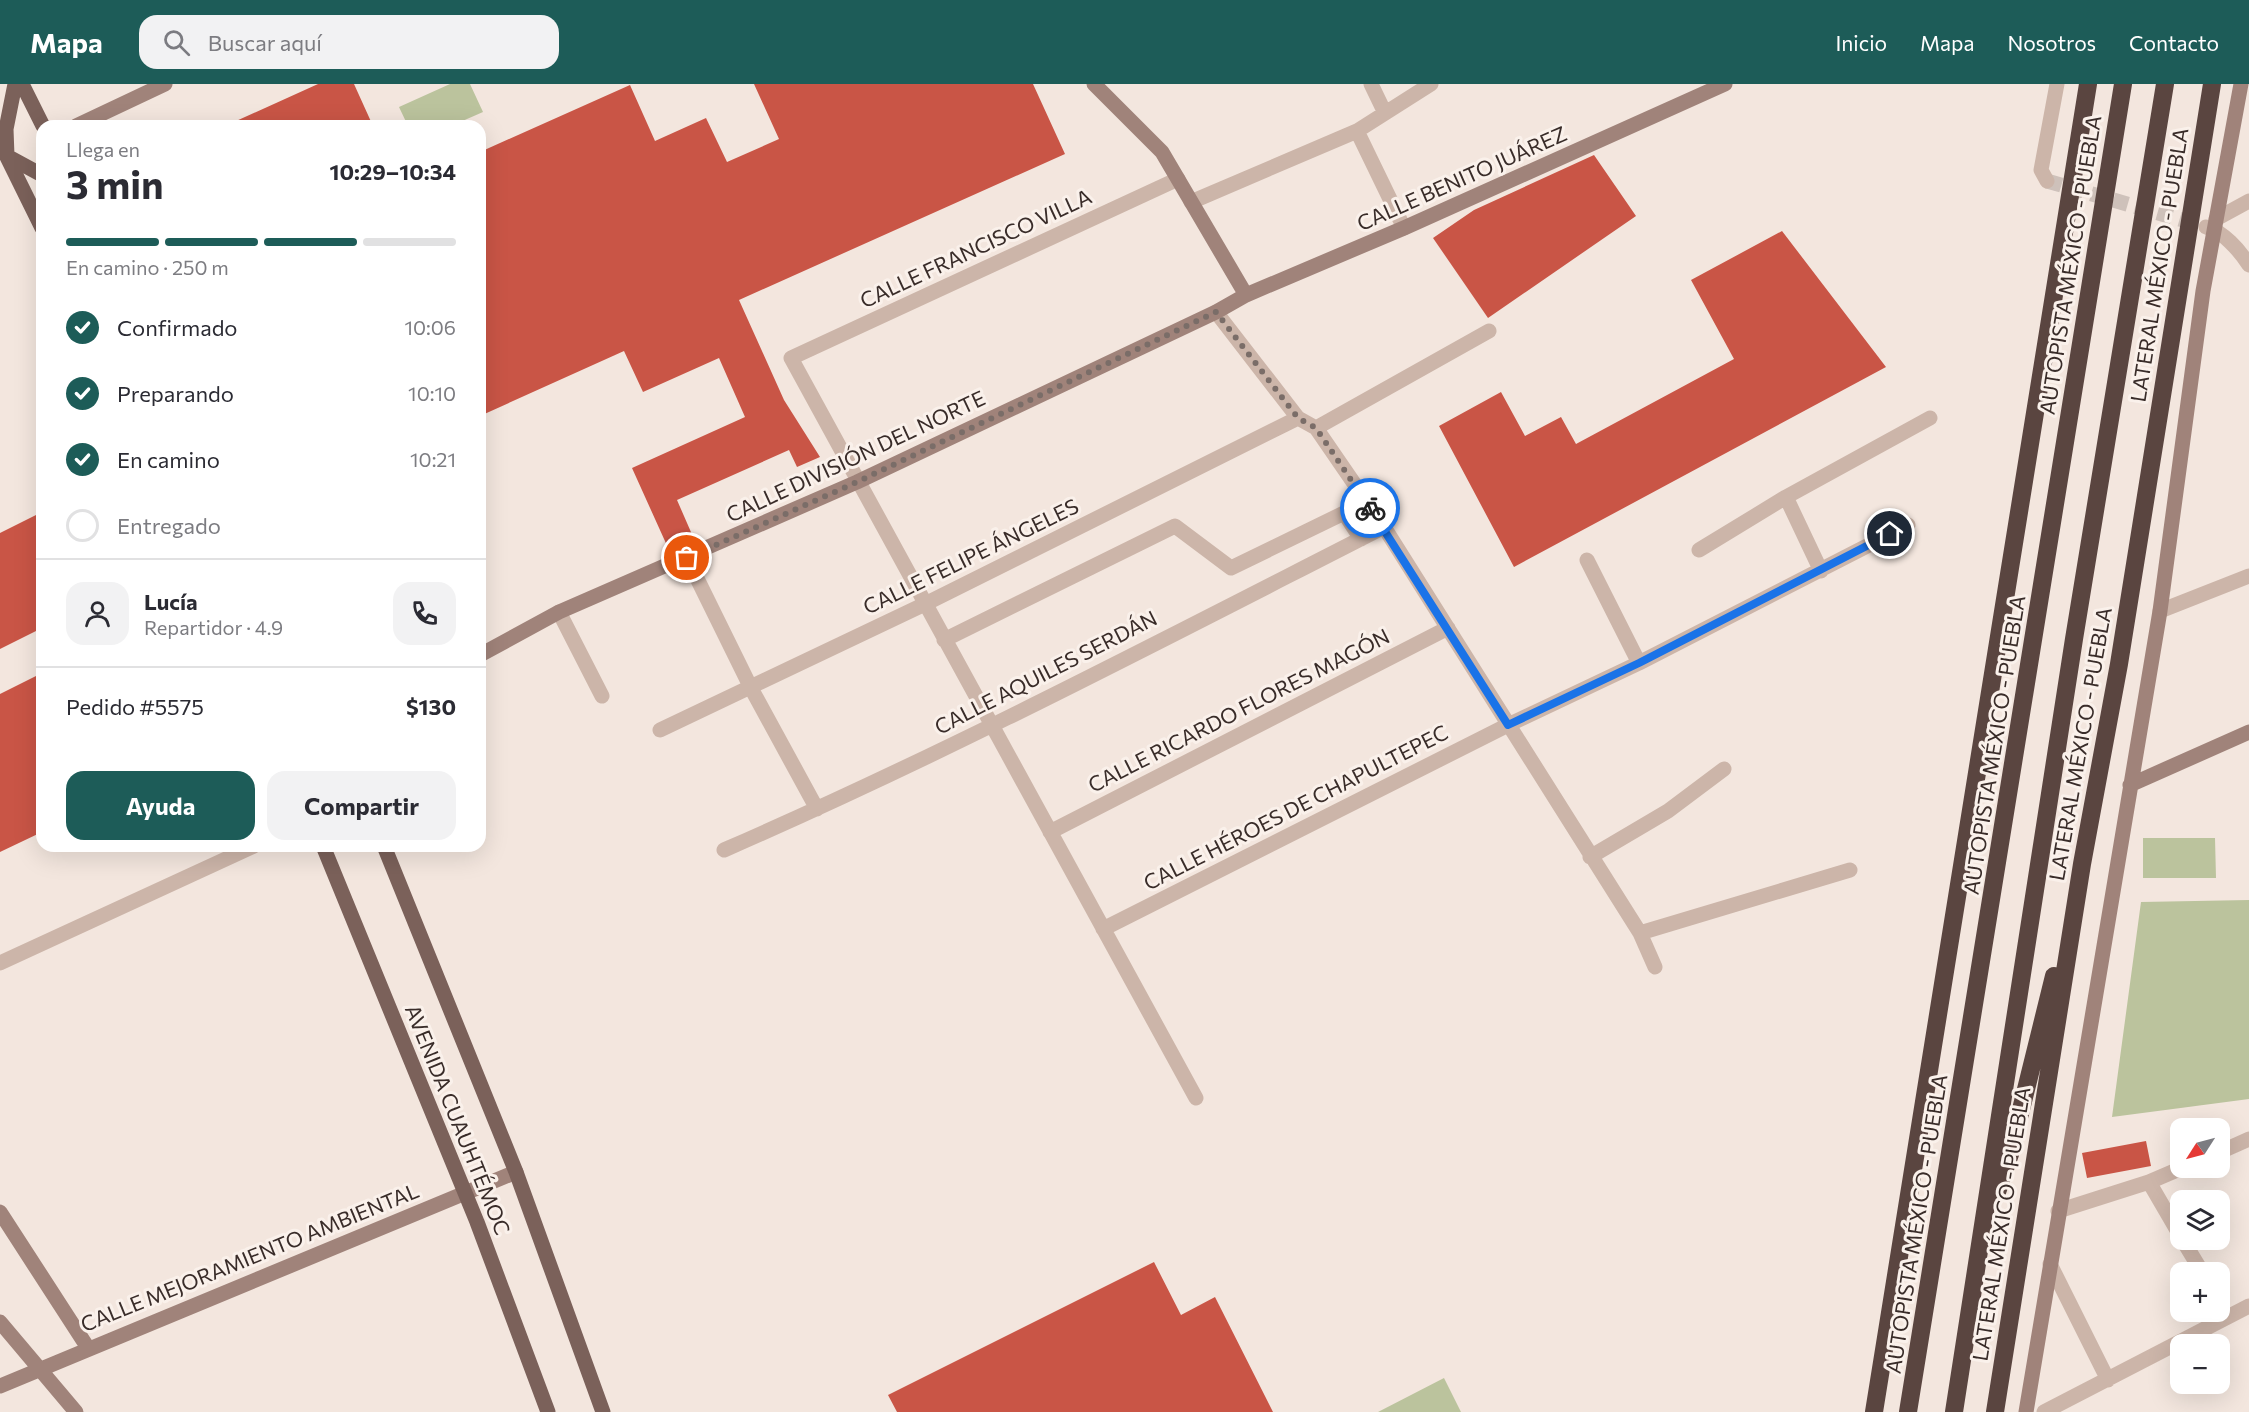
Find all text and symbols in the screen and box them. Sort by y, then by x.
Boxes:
search box [139,15,559,69]
text: Mapa [30,25,103,59]
icon: search [160,26,193,59]
text: Buscar aquí [208,29,322,56]
text: Inicio [1835,30,1887,55]
text: Mapa [1920,30,1974,55]
text: Nosotros [2007,30,2096,55]
text: Contacto [2129,30,2219,55]
street label: AUTOPISTA MÉXICO - PUEBLA [2034,113,2106,416]
street label: CALLE BENITO JUÁREZ [1353,120,1570,235]
street label: LATERAL MÉXICO - PUEBLA [2124,126,2193,404]
text: Llega en [66,137,140,161]
text: 10:29–10:34 [329,158,456,185]
text: 3 min [66,159,164,207]
street label: CALLE FRANCISCO VILLA [856,183,1095,312]
text: En camino · 250 m [66,255,229,279]
icon: check [66,311,99,344]
text: Confirmado [117,314,238,341]
text: 10:06 [404,315,456,339]
icon: check [66,377,99,410]
text: Preparando [117,380,234,407]
text: 10:10 [408,381,456,405]
street label: CALLE DIVISIÓN DEL NORTE [722,385,989,527]
icon: check [66,443,99,476]
text: En camino [117,446,220,473]
text: 10:21 [410,447,456,471]
courier [1340,478,1400,538]
icon: bike [1354,492,1387,525]
street label: CALLE FELIPE ÁNGELES [859,493,1082,619]
pin [1864,508,1915,559]
text: Entregado [117,512,221,539]
icon: home [1873,517,1906,550]
pin [661,532,712,583]
icon: bag [670,541,703,574]
button: person [66,582,129,645]
button: phone [393,582,456,645]
text: Lucía [144,588,198,615]
street label: AUTOPISTA MÉXICO - PUEBLA [1958,593,2030,896]
street label: CALLE AQUILES SERDÁN [930,605,1161,739]
street label: LATERAL MÉXICO - PUEBLA [2043,605,2116,883]
text: Repartidor · 4.9 [144,615,283,639]
street label: CALLE RICARDO FLORES MAGÓN [1083,622,1393,797]
text: Pedido #5575 [66,693,204,720]
text: $130 [406,693,456,720]
street label: CALLE HÉROES DE CHAPULTEPEC [1139,719,1452,895]
button: Ayuda [66,771,255,840]
button: Compartir [267,771,456,840]
street label: AVENIDA CUAUHTÉMOC [401,1001,516,1238]
street label: AUTOPISTA MÉXICO - PUEBLA [1880,1072,1952,1375]
street label: LATERAL MÉXICO - PUEBLA [1966,1085,2035,1363]
north arrow [2170,1118,2230,1178]
map controls [2170,1118,2230,1394]
street label: CALLE MEJORAMIENTO AMBIENTAL [77,1177,422,1336]
button: layers [2170,1190,2230,1250]
button: + [2170,1262,2230,1322]
button: − [2170,1334,2230,1394]

